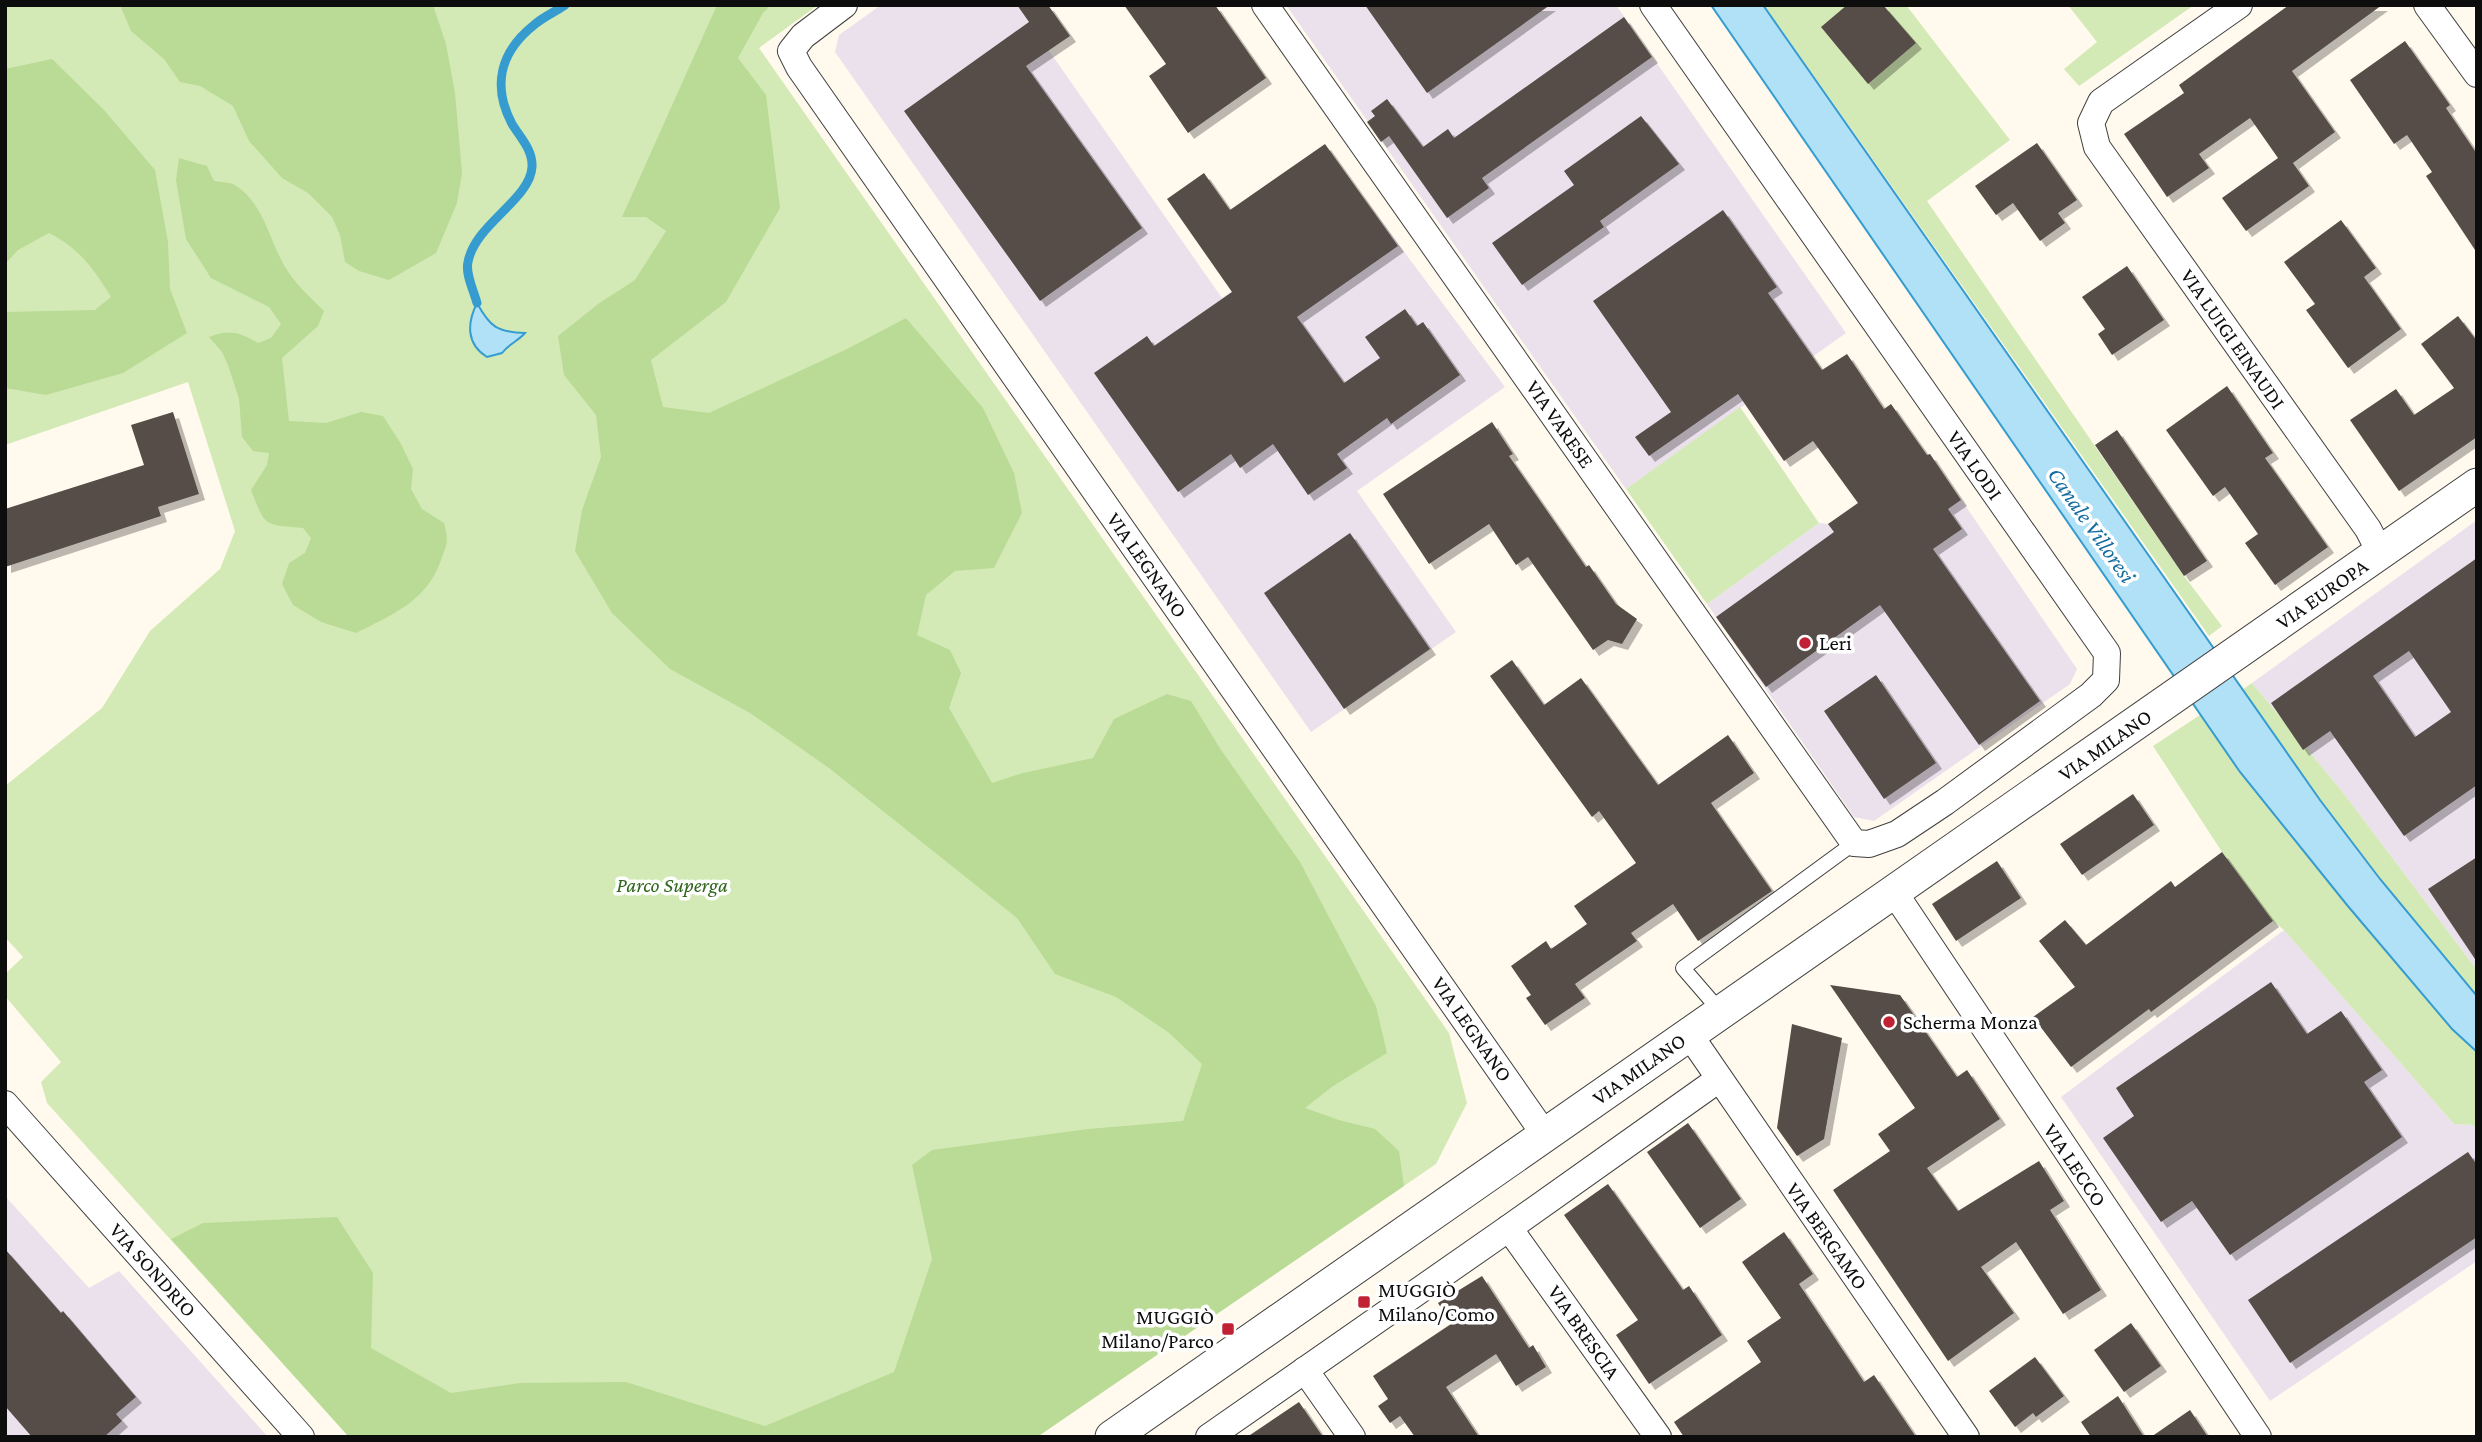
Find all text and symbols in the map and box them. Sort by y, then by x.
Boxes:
street label: VIA LUIGI EINAUDI [2176,264,2290,414]
street label: VIA VARESE [1521,376,1599,472]
street label: VIA LODI [1943,426,2007,504]
water label: Canale Villoresi [2043,462,2142,588]
street label: VIA LEGNANO [1102,508,1192,622]
street label: VIA EUROPA [2272,554,2373,634]
place label: Leri [1819,631,1852,655]
marker: Leri [1797,635,1813,651]
street label: VIA MILANO [2054,704,2156,786]
park label: Parco Superga [616,873,728,897]
street label: VIA LEGNANO [1427,972,1517,1086]
place label: Scherma Monza [1903,1010,2038,1034]
marker: Scherma Monza [1881,1014,1897,1030]
street label: VIA MILANO [1588,1028,1690,1110]
street label: VIA LECCO [2039,1119,2111,1211]
street label: VIA BERGAMO [1781,1178,1873,1294]
street label: VIA SONDRIO [105,1218,201,1322]
place label: MUGGIÒ Milano/Como [1378,1278,1495,1326]
street label: VIA BRESCIA [1543,1280,1625,1384]
marker: MUGGIÒ Milano/Como [1356,1294,1372,1310]
place label: MUGGIÒ Milano/Parco [1101,1305,1214,1353]
marker: MUGGIÒ Milano/Parco [1220,1321,1236,1337]

